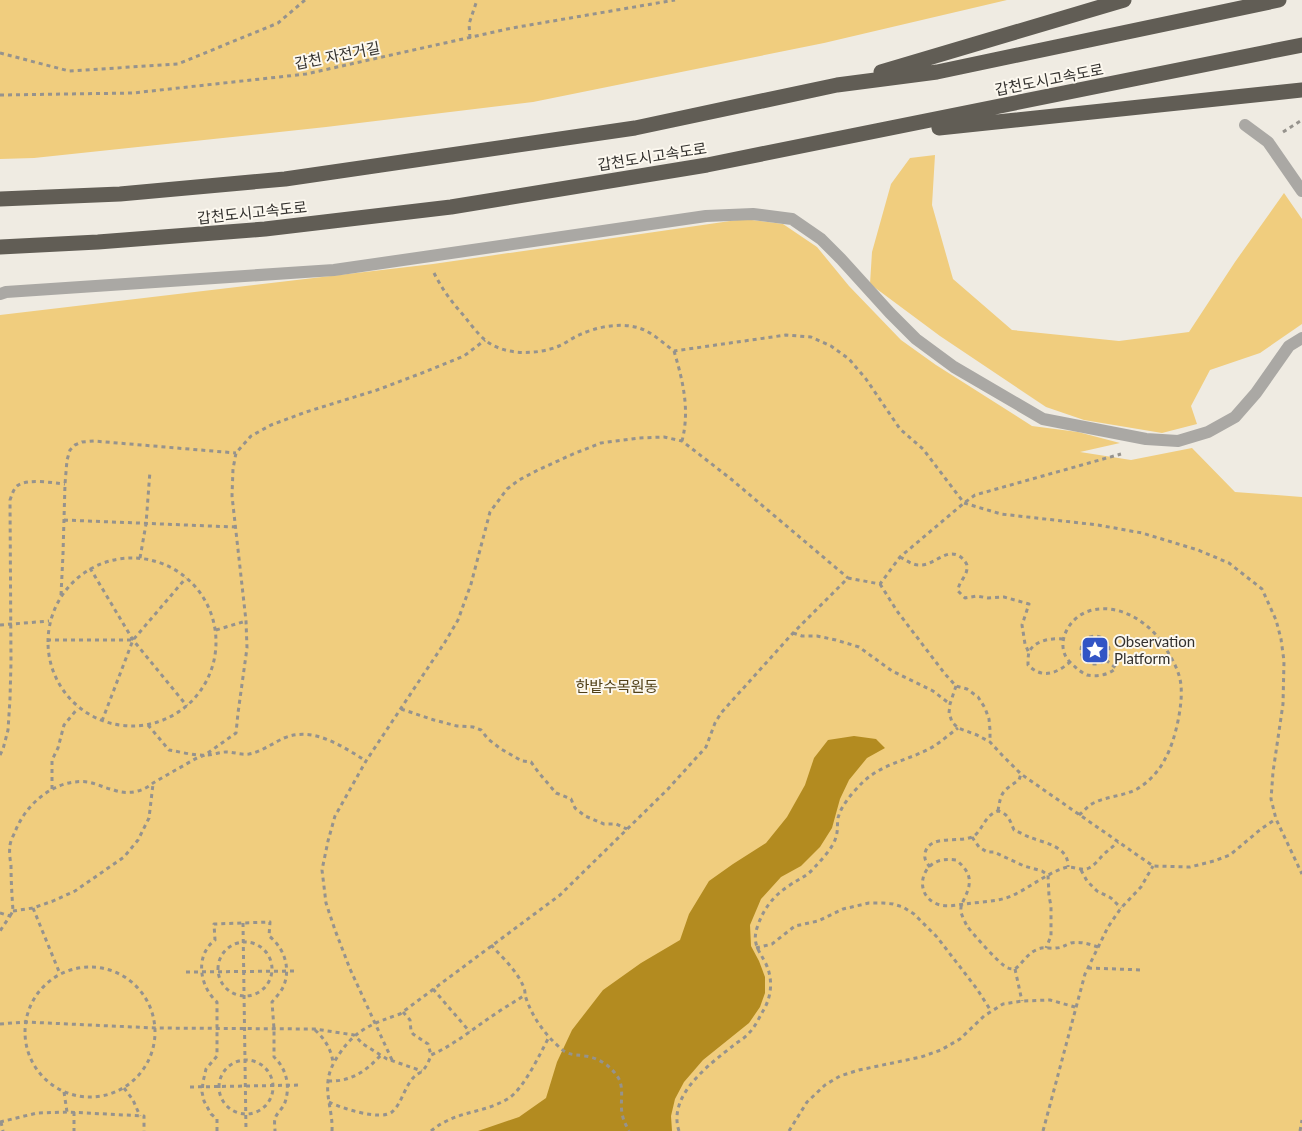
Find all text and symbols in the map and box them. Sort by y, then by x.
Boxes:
street label: 갑천 자전거길 [293,38,381,72]
street label: 갑천도시고속도로 [993,60,1105,98]
street label: 갑천도시고속도로 [596,138,708,174]
street label: 갑천도시고속도로 [196,197,308,227]
place label: Observation Platform [1114,632,1195,667]
place icon: Observation Platform [1080,635,1110,665]
park label: 한밭수목원동 [576,677,658,695]

